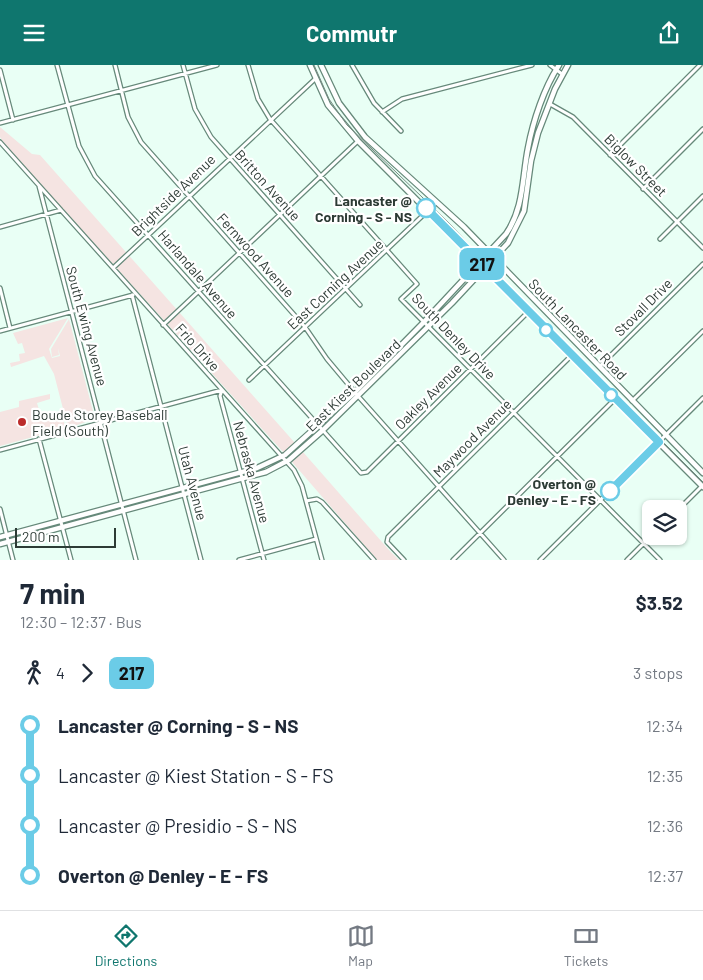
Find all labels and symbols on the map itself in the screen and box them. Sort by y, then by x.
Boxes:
street label: Biglow Street [601,130,671,200]
street label: Britton Avenue [232,146,304,224]
street label: Brightside Avenue [127,151,219,239]
place label: Lancaster @ Corning - S - NS [315,192,412,225]
marker: Lancaster @ Corning - S - NS [416,198,436,218]
street label: Fernwood Avenue [214,209,298,301]
street label: Harlandale Avenue [155,226,241,322]
street label: East Corning Avenue [284,235,386,333]
line badge: 217 [453,248,511,280]
street label: South Ewing Avenue [63,264,111,388]
street label: South Lancaster Road [525,275,631,383]
street label: Stovall Drive [611,275,675,339]
street label: South Denley Drive [409,289,499,383]
street label: Frio Drive [172,320,224,374]
unlabelled marker [539,323,553,337]
street label: East Kiest Boulevard [302,335,404,435]
street label: Oakley Avenue [391,359,465,433]
unlabelled marker [604,388,618,402]
street label: Maywood Avenue [429,395,515,481]
place label: Boude Storey Baseball Field (South) [32,406,167,439]
marker: Boude Storey Baseball Field (South) [16,416,28,428]
street label: Nebraska Avenue [230,419,274,525]
street label: Utah Avenue [175,444,211,522]
place label: Overton @ Denley - E - FS [507,475,596,508]
marker: Overton @ Denley - E - FS [600,481,620,501]
scale bar [15,525,116,548]

